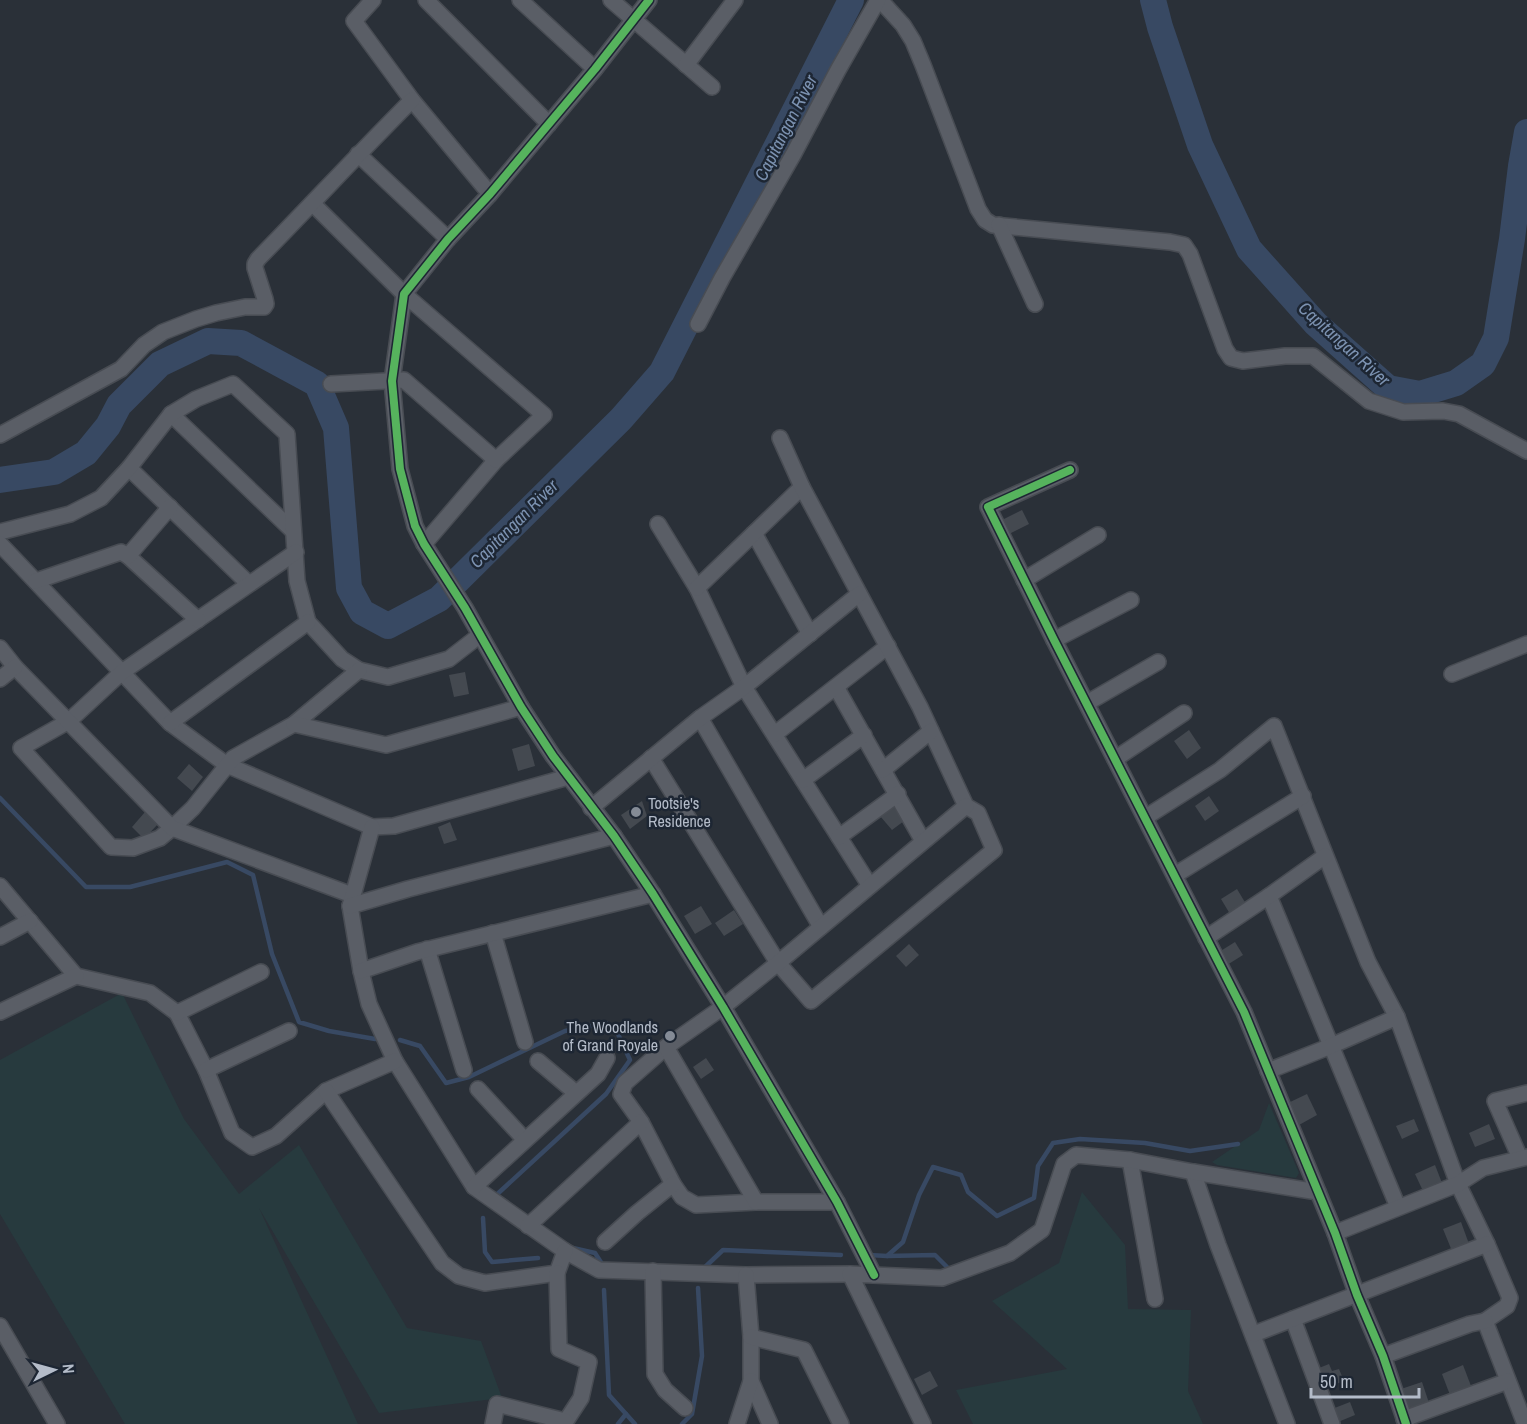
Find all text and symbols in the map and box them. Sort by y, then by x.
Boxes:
water label: Capitangan River [748,70,823,185]
water label: Capitangan River [1293,296,1396,392]
water label: Capitangan River [464,473,564,573]
place label: Tootsie's Residence [648,792,711,832]
marker: Tootsie's Residence [629,805,643,819]
place label: The Woodlands of Grand Royale [562,1016,658,1056]
marker: The Woodlands of Grand Royale [663,1029,677,1043]
north arrow [24,1340,84,1400]
scale bar [1311,1361,1419,1399]
text: N [58,1363,80,1374]
text: 50 m [1320,1369,1353,1394]

